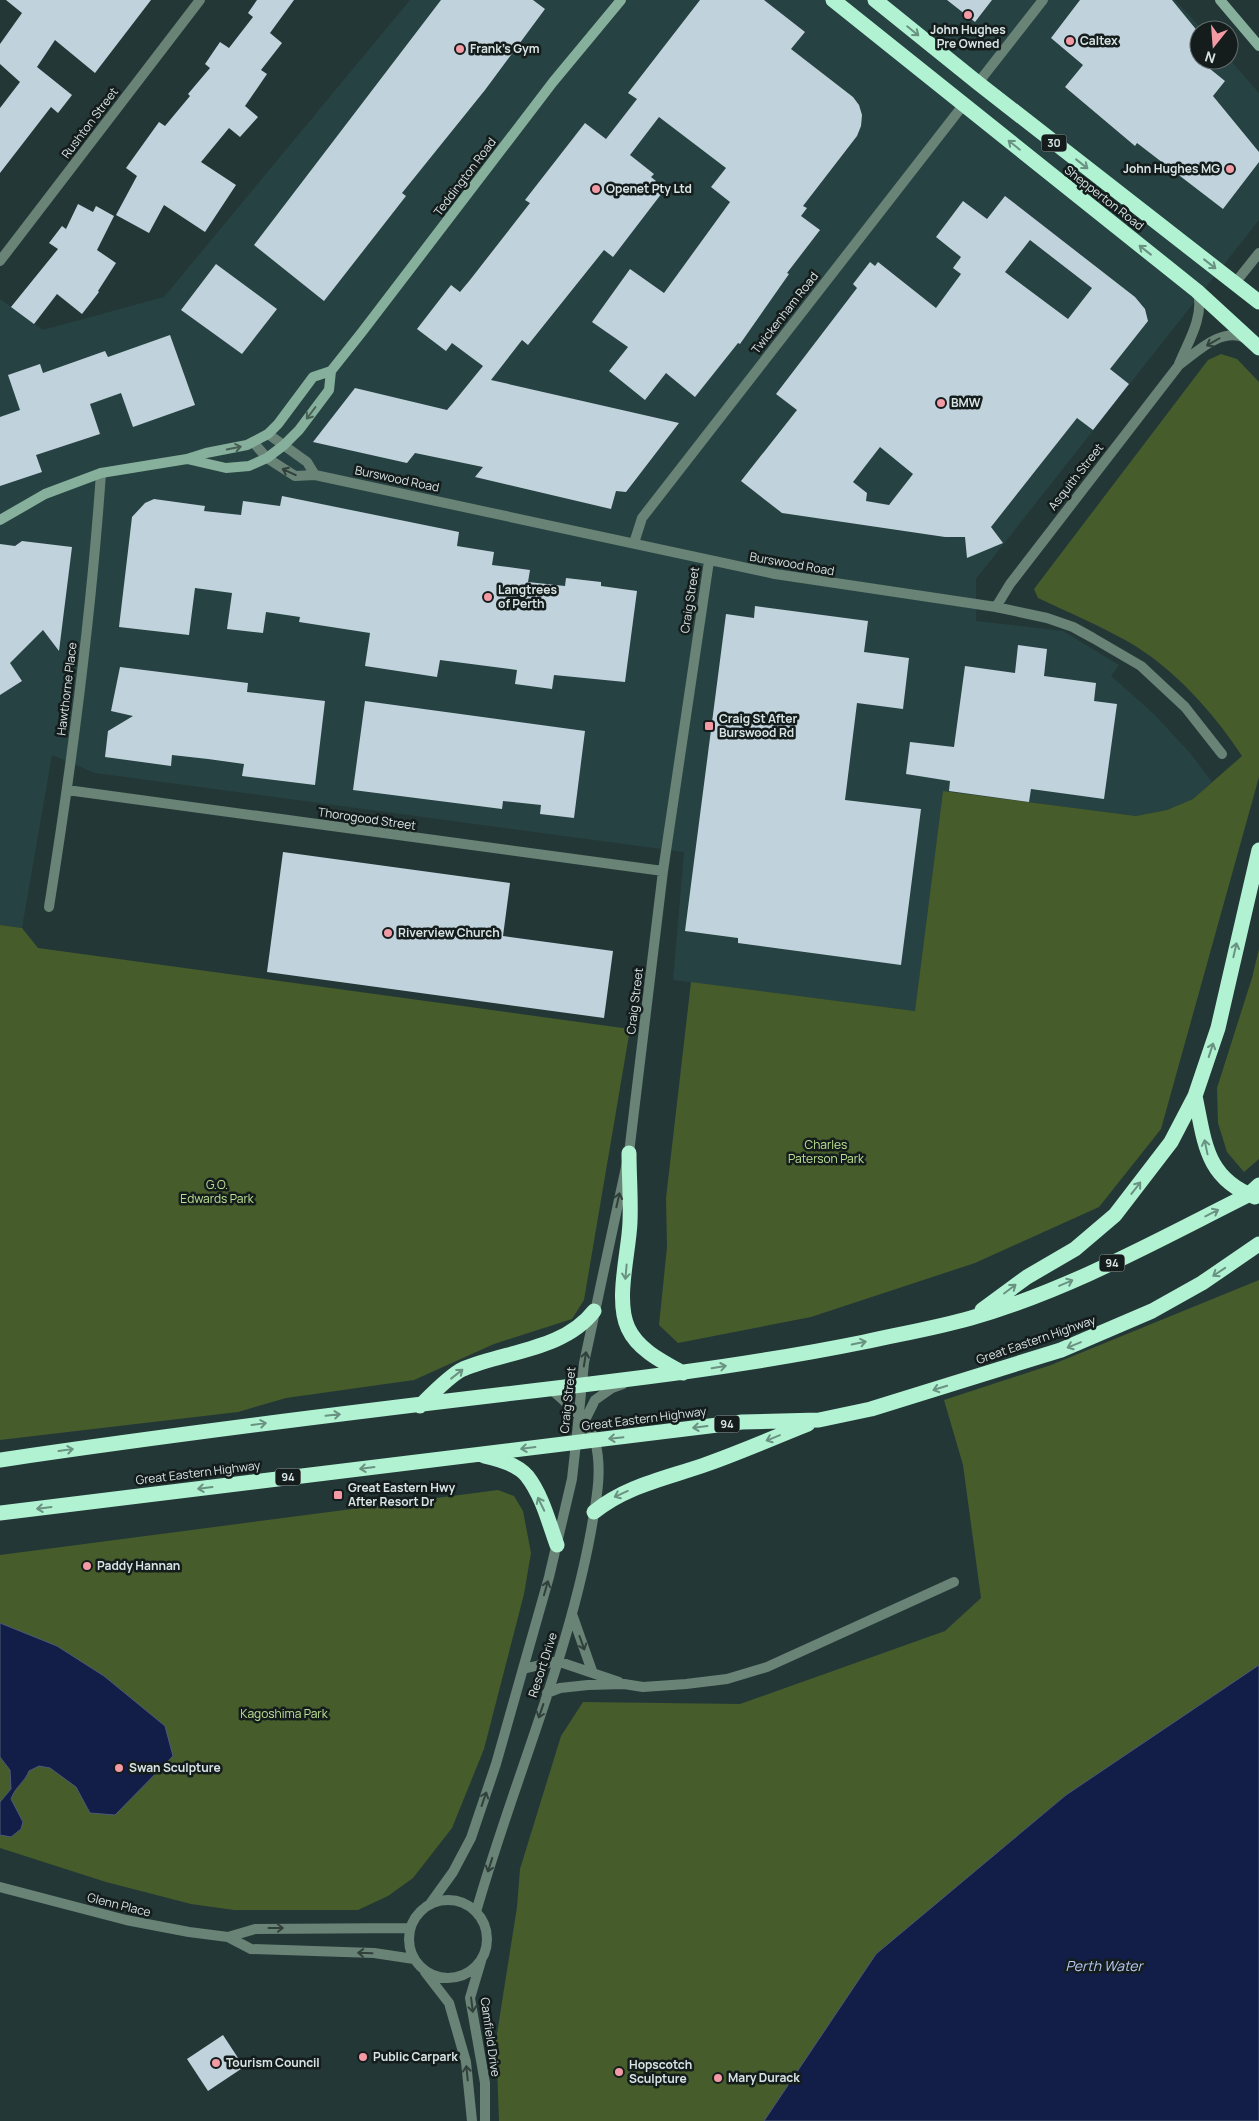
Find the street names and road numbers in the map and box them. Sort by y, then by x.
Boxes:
street label: Rushton Street [57,84,122,162]
street label: Teddington Road [429,134,500,219]
road number: 30 [1042,134,1066,152]
street label: Shepperton Road [1061,161,1148,234]
street label: Twickenham Road [747,268,822,357]
street label: Asquith Street [1044,440,1107,514]
street label: Burswood Road [353,461,441,496]
street label: Burswood Road [748,548,836,579]
street label: Craig Street [676,565,703,634]
street label: Hawthorne Place [52,641,81,737]
street label: Thorogood Street [317,803,417,834]
street label: Craig Street [622,967,647,1035]
road number: 94 [1100,1254,1124,1272]
street label: Great Eastern Highway [974,1311,1099,1368]
street label: Craig Street [556,1366,579,1434]
street label: Great Eastern Highway [581,1402,708,1435]
road number: 94 [714,1416,740,1432]
street label: Great Eastern Highway [135,1456,262,1489]
road number: 94 [276,1468,300,1485]
street label: Resort Drive [524,1630,561,1700]
street label: Glenn Place [86,1888,153,1921]
street label: Camfield Drive [477,1996,504,2078]

